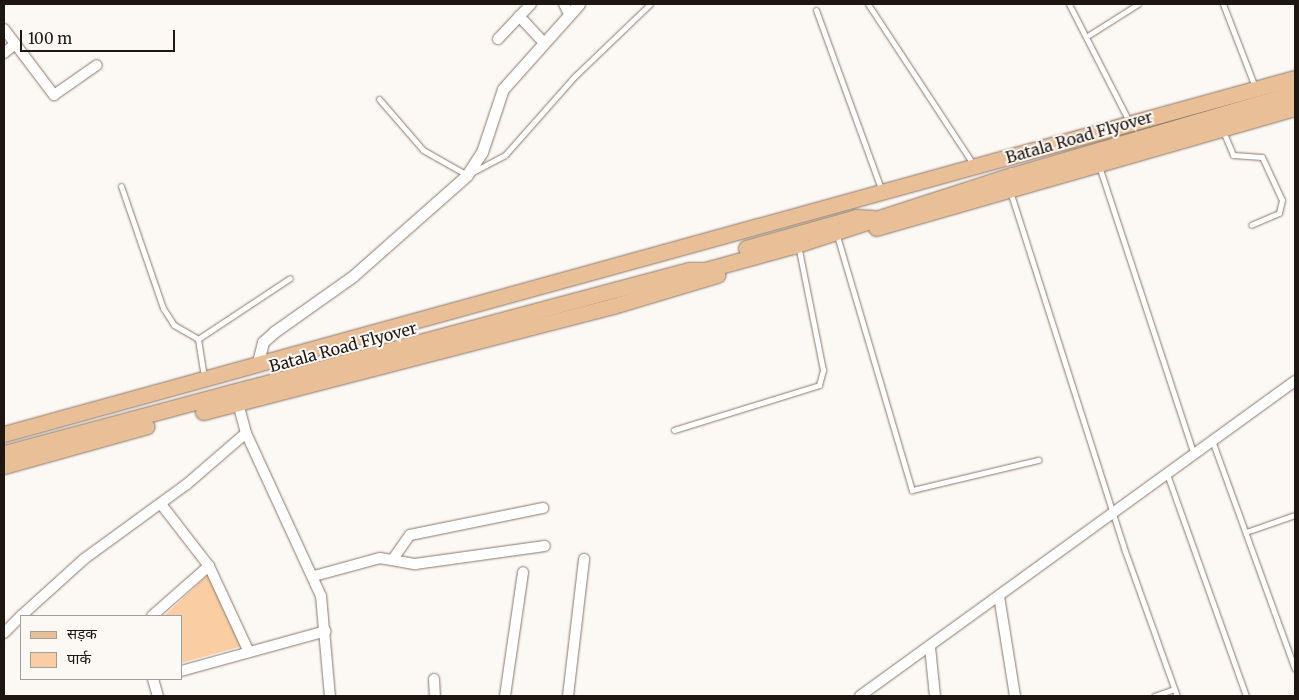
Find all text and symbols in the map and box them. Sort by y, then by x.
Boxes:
scale bar [22,20,178,52]
text: 100 m [28,29,72,48]
street label: Batala Road Flyover [1003,107,1155,167]
street label: Batala Road Flyover [267,318,419,376]
legend [20,615,182,680]
text: सड़क [67,624,97,643]
text: पार्क [67,649,91,668]

